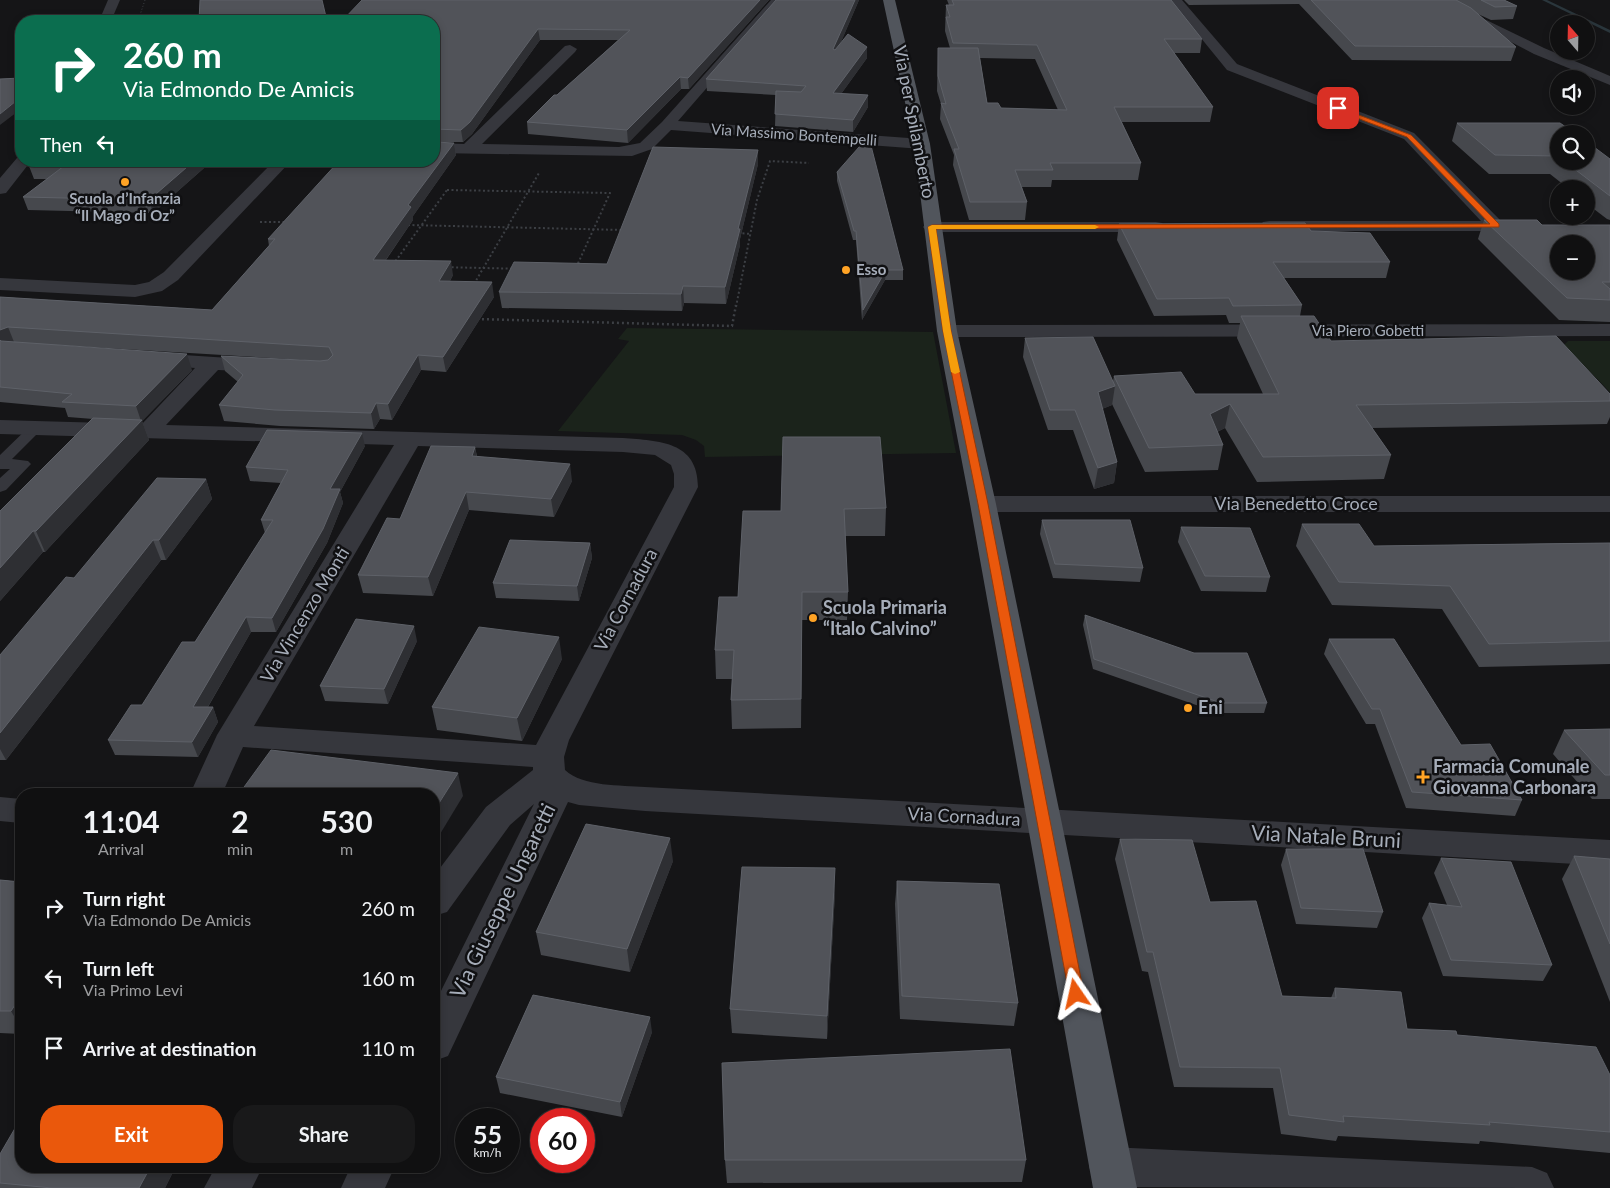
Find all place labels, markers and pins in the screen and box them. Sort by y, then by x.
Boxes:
pin [1317,87,1359,129]
marker: Scuola d’Infanzia “Il Mago di Oz” [119,176,131,188]
place label: Scuola d’Infanzia “Il Mago di Oz” [69,189,181,224]
place label: Esso [856,260,887,278]
marker: Esso [840,264,852,276]
place label: Scuola Primaria “Italo Calvino” [823,596,947,639]
marker: Scuola Primaria “Italo Calvino” [807,612,819,624]
place label: Eni [1198,696,1223,718]
marker: Eni [1182,702,1194,714]
place label: Farmacia Comunale Giovanna Carbonara [1433,755,1596,798]
marker: Farmacia Comunale Giovanna Carbonara [1417,771,1429,783]

